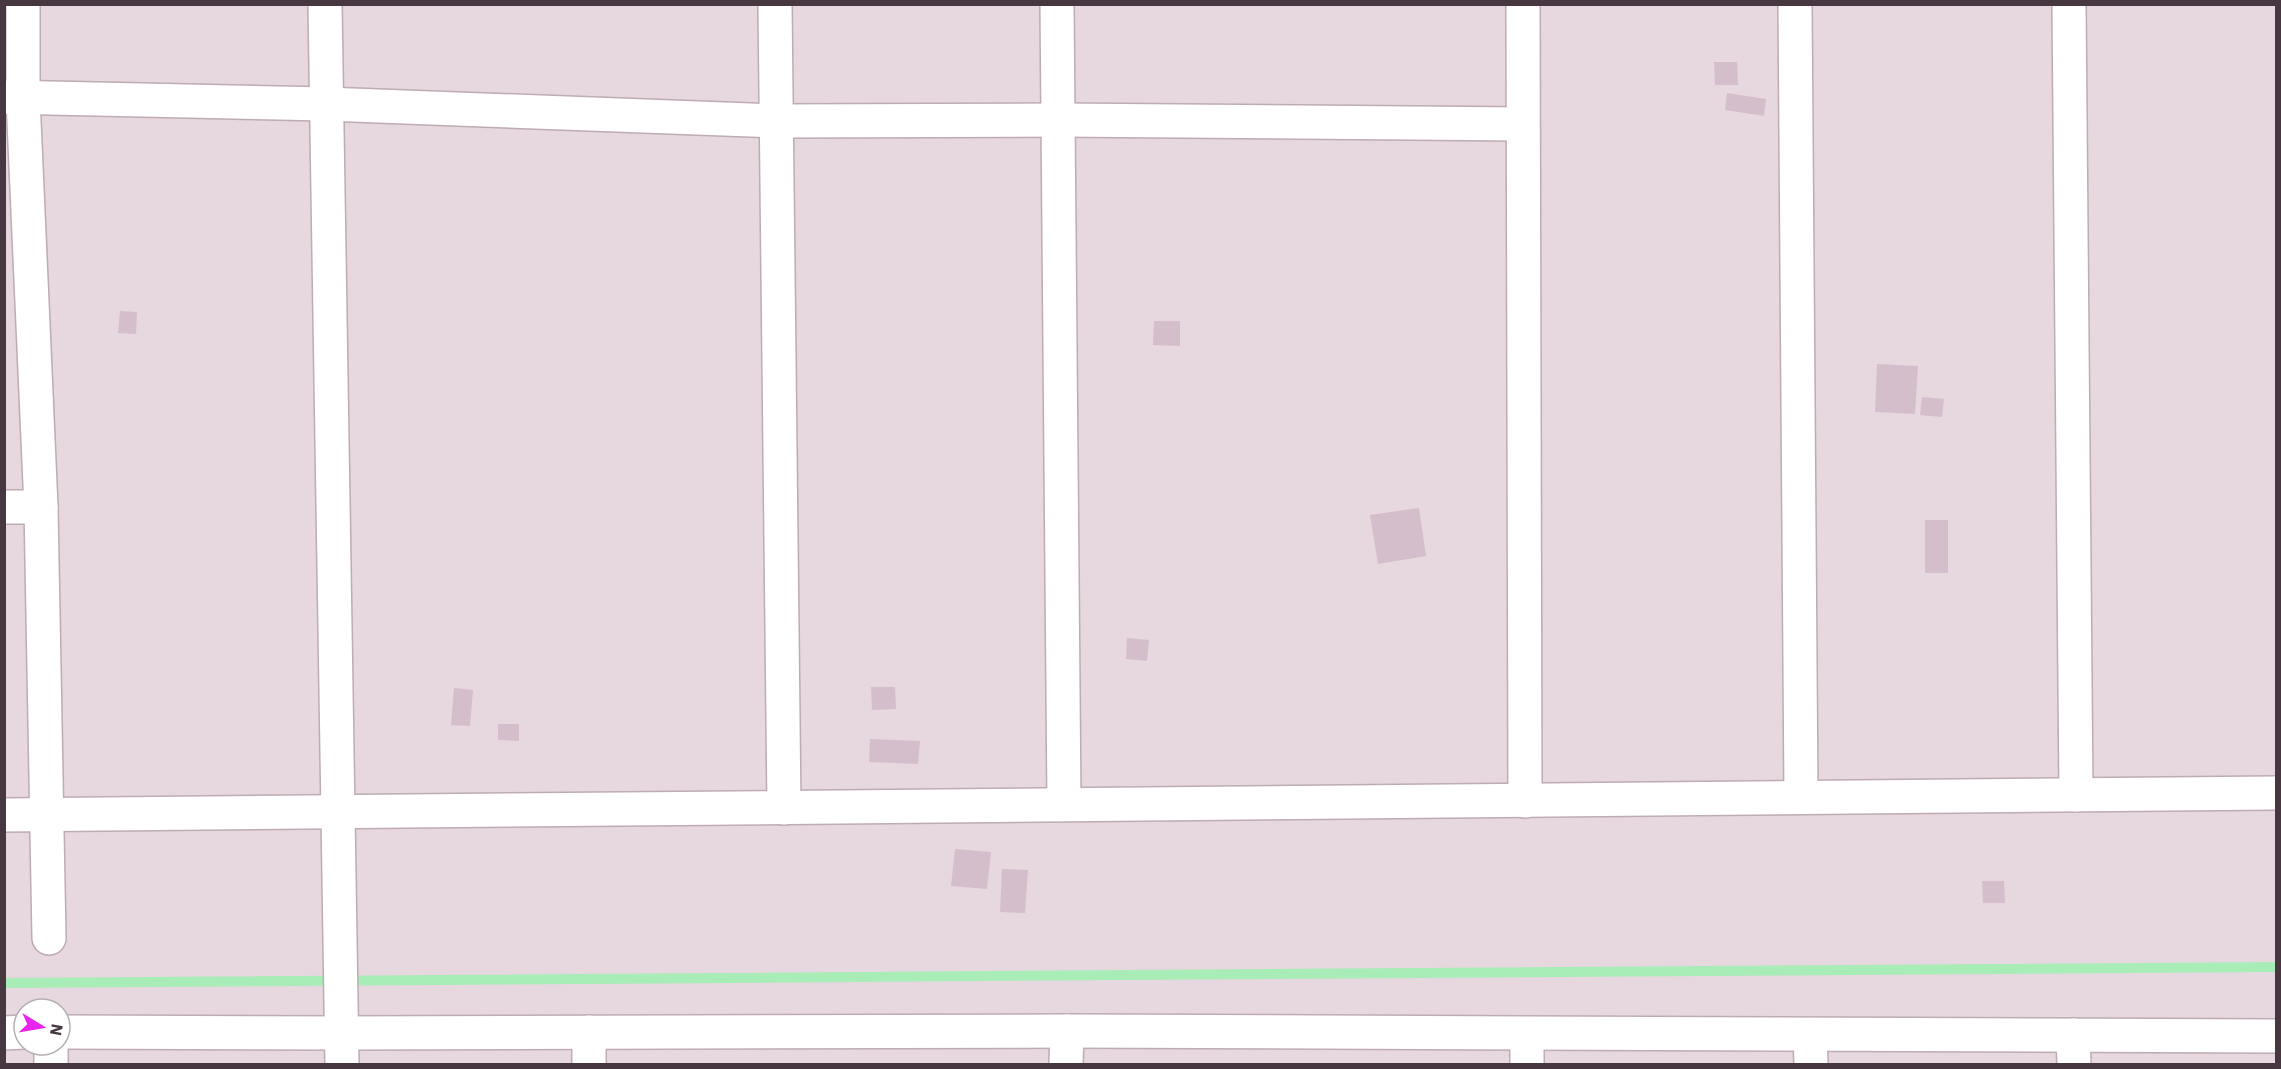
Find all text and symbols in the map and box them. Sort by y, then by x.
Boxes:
north arrow [12,997,72,1057]
text: N [46,1022,68,1037]

